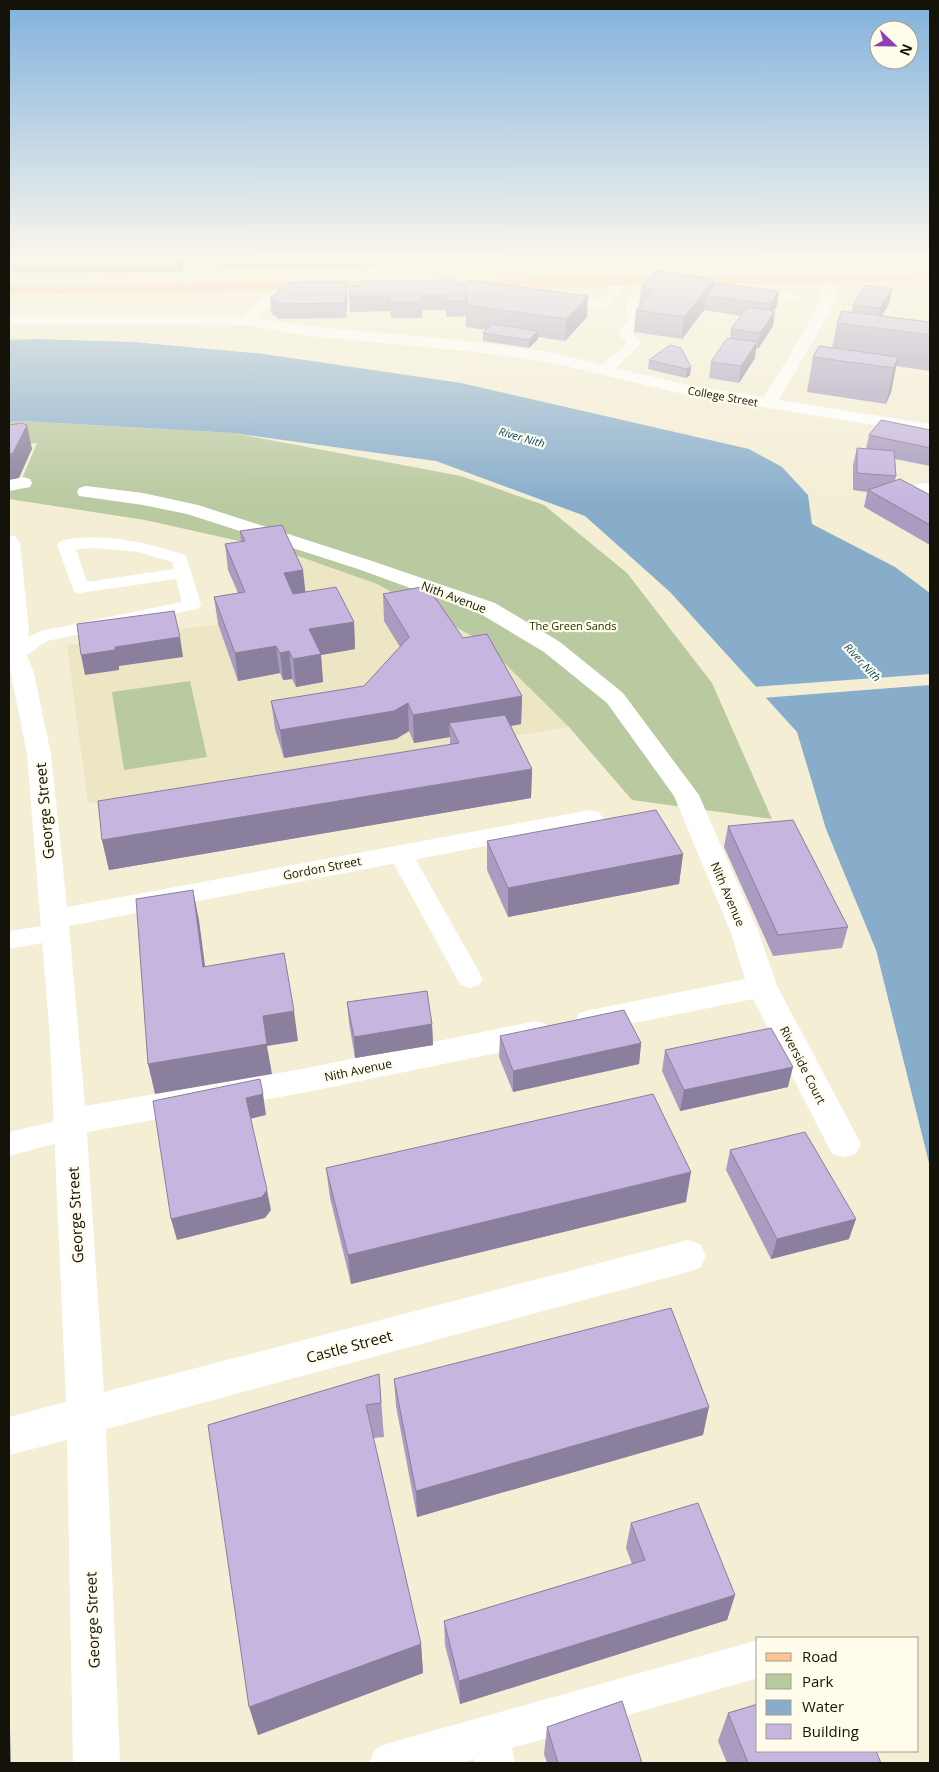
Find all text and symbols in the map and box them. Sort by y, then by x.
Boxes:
north arrow [869,20,919,70]
text: N [896,41,917,59]
street label: College Street [687,382,759,410]
water label: River Nith [497,423,547,451]
street label: Nith Avenue [419,577,489,617]
park label: The Green Sands [529,618,617,633]
water label: River Nith [841,640,885,684]
street label: George Street [30,762,58,860]
street label: Gordon Street [281,852,363,884]
street label: Nith Avenue [707,859,749,929]
street label: Riverside Court [776,1023,830,1107]
street label: Nith Avenue [323,1055,394,1085]
street label: George Street [62,1166,88,1264]
street label: Castle Street [304,1325,394,1367]
street label: George Street [80,1571,104,1669]
legend [756,1637,919,1752]
text: Road [802,1646,838,1666]
text: Park [802,1671,833,1691]
text: Water [802,1696,844,1716]
text: Building [802,1721,859,1741]

